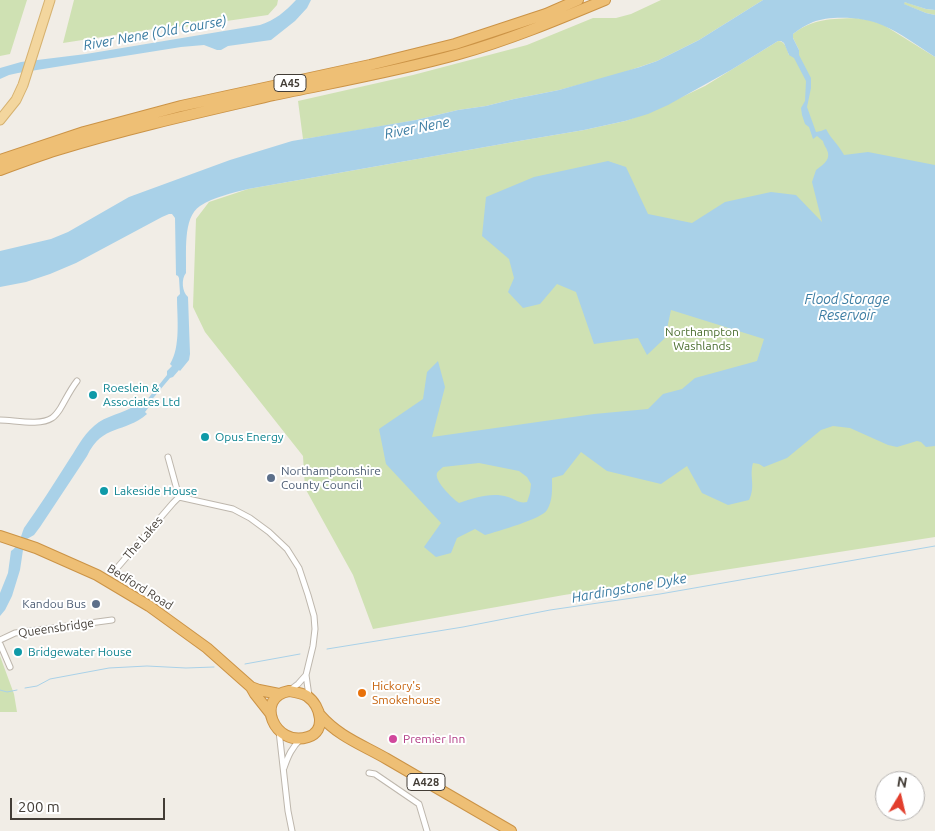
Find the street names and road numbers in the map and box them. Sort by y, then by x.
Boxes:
road number: A45 [274,75,306,92]
street label: The Lakes [120,513,166,563]
street label: Bedford Road [104,561,176,613]
street label: Queensbridge [17,616,95,640]
road number: A428 [407,774,445,790]

